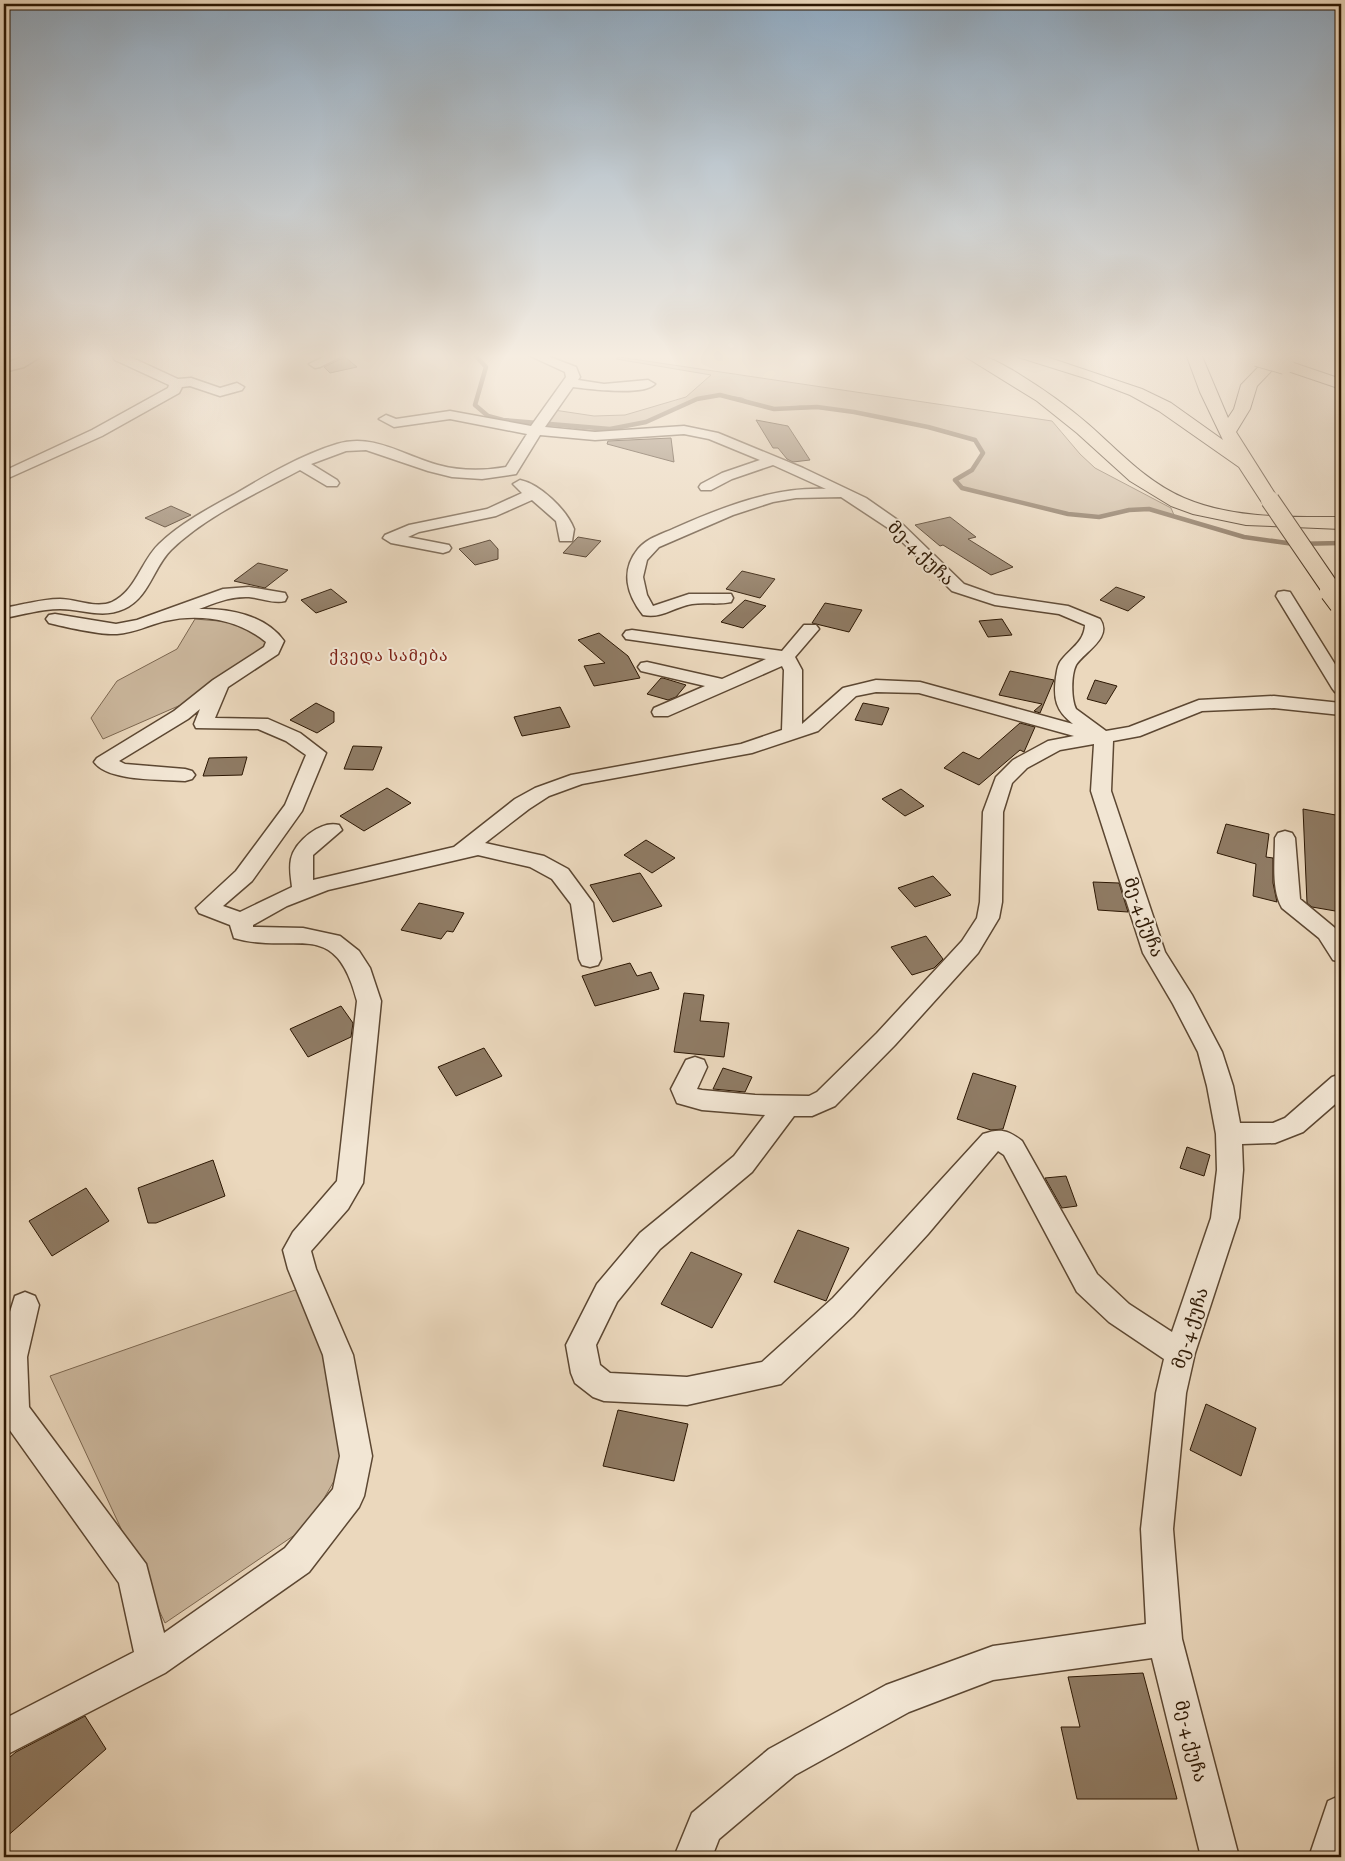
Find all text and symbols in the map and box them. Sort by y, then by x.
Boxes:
street label: მე-4 ქუჩა [883,516,959,590]
district label: ქვედა სამება [329,646,449,665]
street label: მე-4 ქუჩა [1119,874,1169,960]
street label: მე-4 ქუჩა [1167,1285,1213,1371]
street label: მე-4 ქუჩა [1170,1698,1212,1784]

